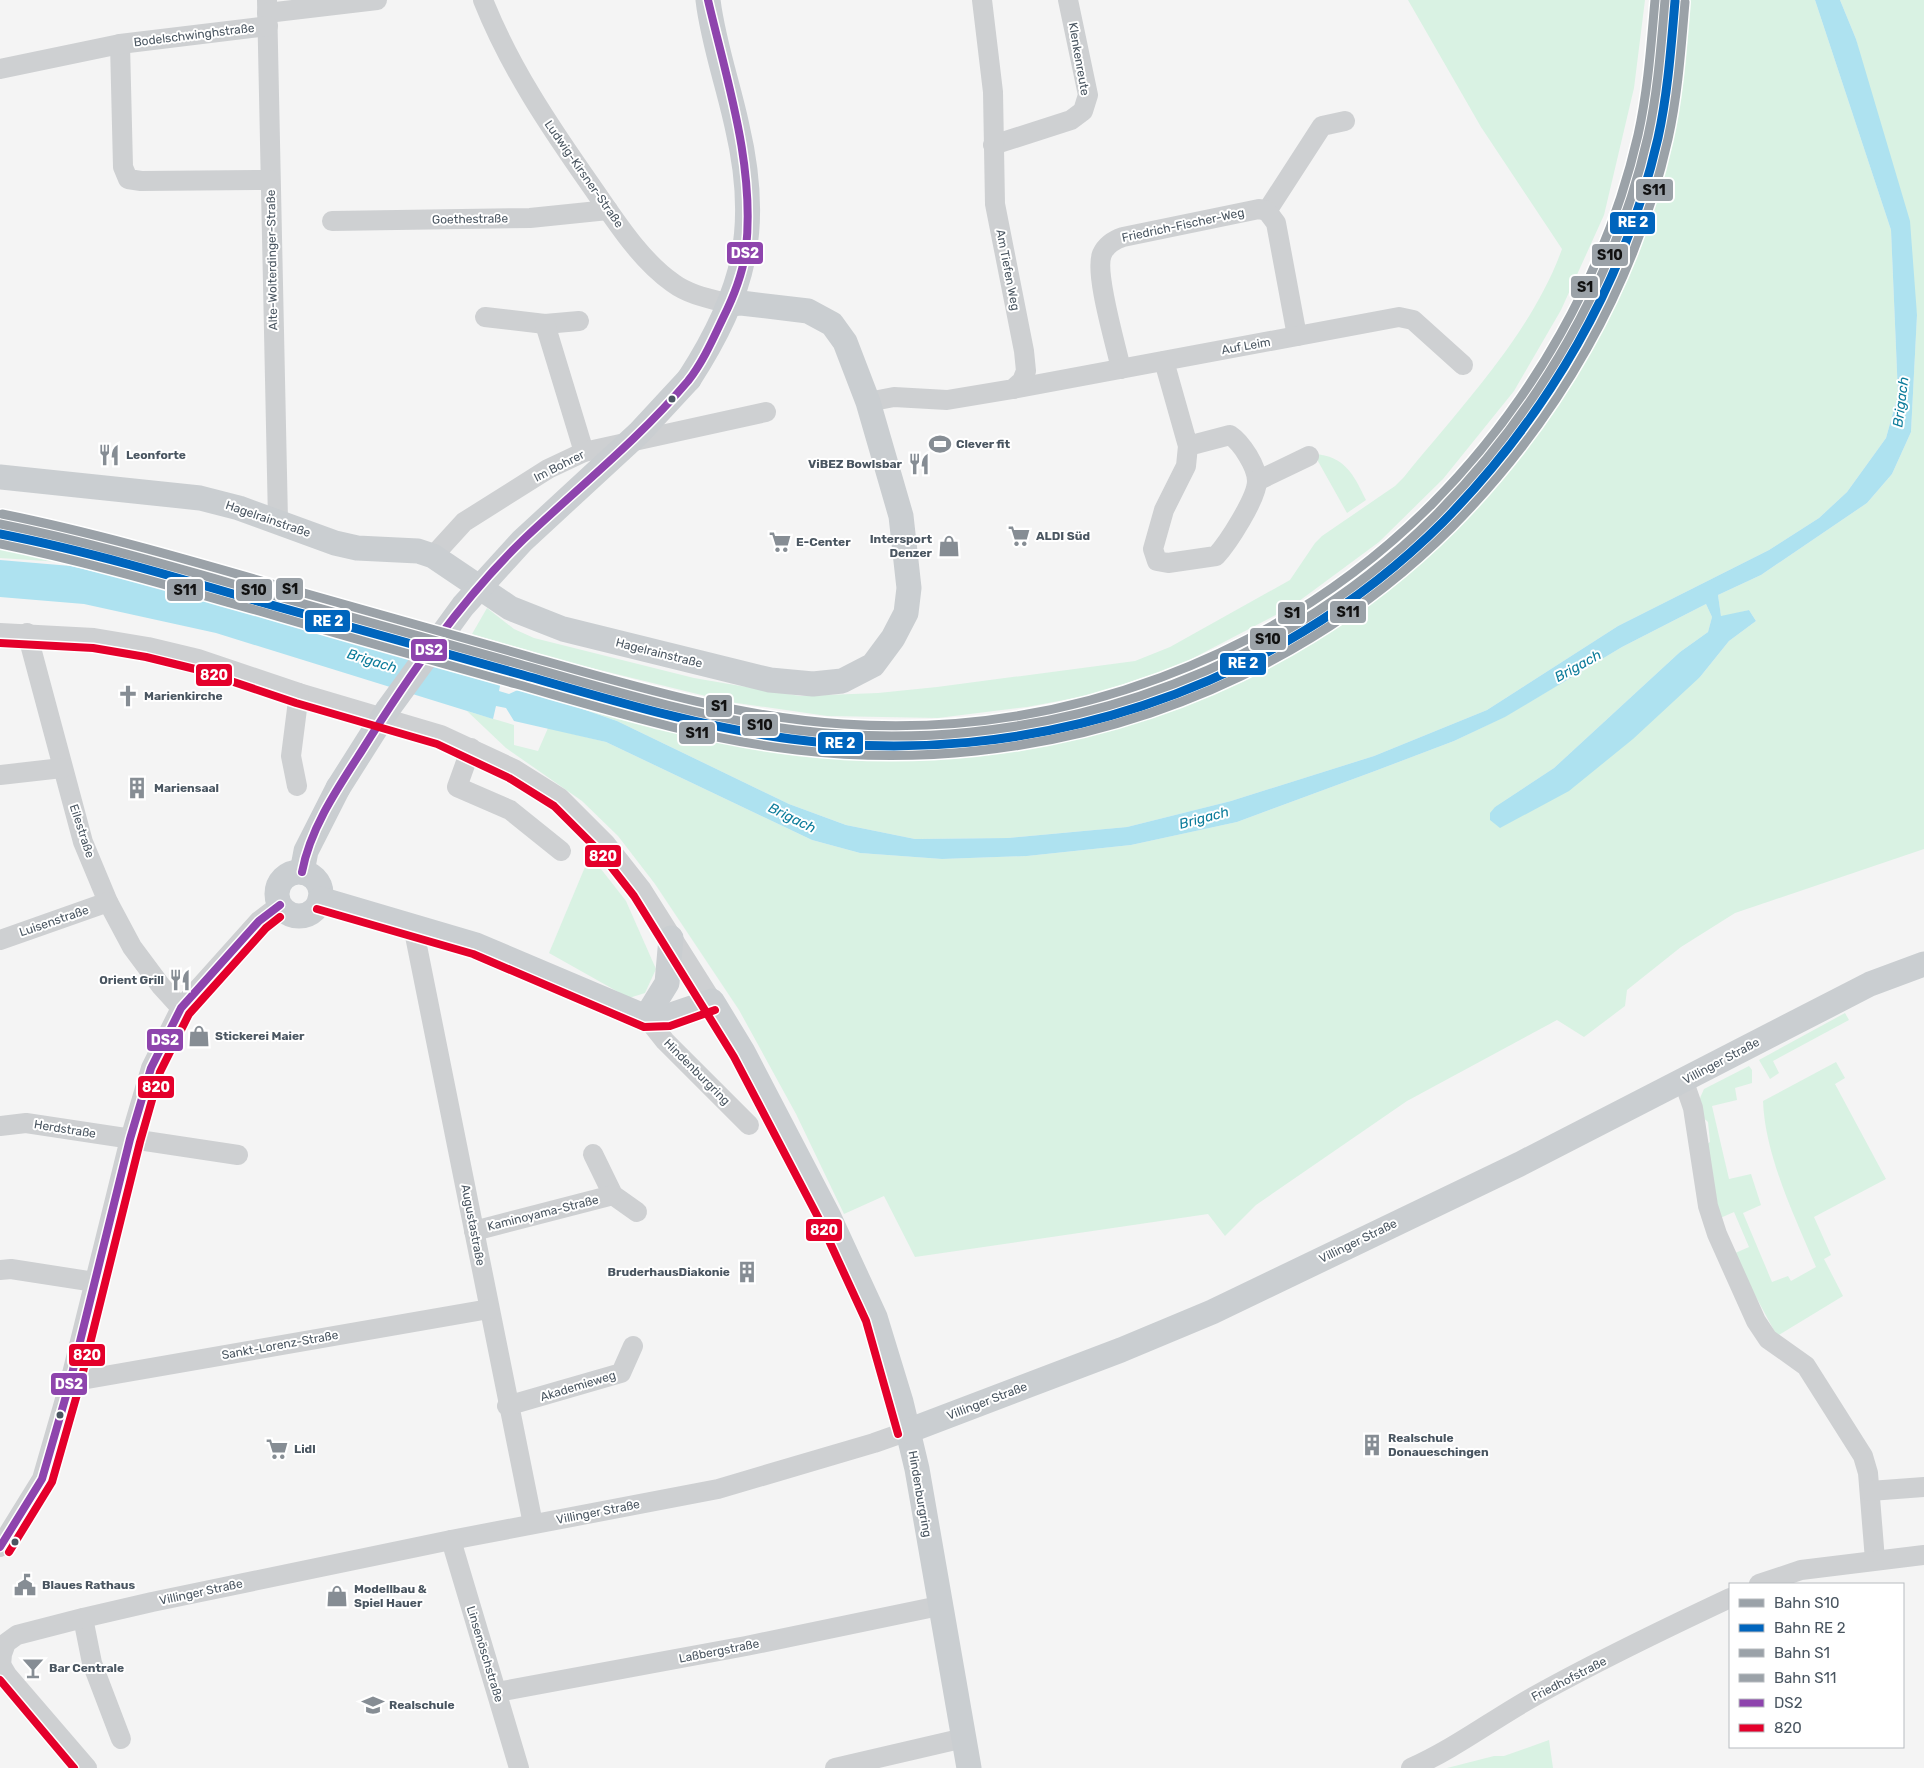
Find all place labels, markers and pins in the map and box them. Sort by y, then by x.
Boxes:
unlabelled marker [667,394,677,404]
sports icon: Clever fit [927,431,953,457]
place label: Clever fit [956,437,1010,451]
restaurant icon: Leonforte [96,442,122,468]
place label: Leonforte [126,448,186,462]
restaurant icon: ViBEZ Bowlsbar [906,451,932,477]
place label: ViBEZ Bowlsbar [808,457,903,471]
supermarket icon: ALDI Süd [1006,523,1032,549]
supermarket icon: E-Center [767,529,793,555]
place label: ALDI Süd [1036,529,1090,543]
place label: Intersport Denzer [870,532,933,560]
shop icon: Intersport Denzer [936,533,962,559]
place label: E-Center [796,535,851,549]
church icon: Marienkirche [115,683,141,709]
place label: Marienkirche [144,689,223,703]
building icon: Mariensaal [124,775,150,801]
place label: Mariensaal [154,781,219,795]
restaurant icon: Orient Grill [167,967,193,993]
place label: Orient Grill [99,973,164,987]
shop icon: Stickerei Maier [186,1023,212,1049]
place label: Stickerei Maier [215,1029,305,1043]
building icon: BruderhausDiakonie [734,1259,760,1285]
place label: BruderhausDiakonie [608,1265,730,1279]
unlabelled marker [55,1410,65,1420]
place label: Realschule Donaueschingen [1388,1431,1489,1459]
building icon: Realschule Donaueschingen [1359,1432,1385,1458]
supermarket icon: Lidl [264,1436,290,1462]
place label: Lidl [294,1442,316,1456]
unlabelled marker [10,1537,20,1547]
public building icon: Blaues Rathaus [12,1572,38,1598]
place label: Blaues Rathaus [42,1578,135,1592]
place label: Modellbau & Spiel Hauer [354,1582,427,1610]
shop icon: Modellbau & Spiel Hauer [324,1583,350,1609]
bar icon: Bar Centrale [20,1655,46,1681]
place label: Bar Centrale [49,1661,124,1675]
school or university icon: Realschule [360,1692,386,1718]
place label: Realschule [389,1698,455,1712]

